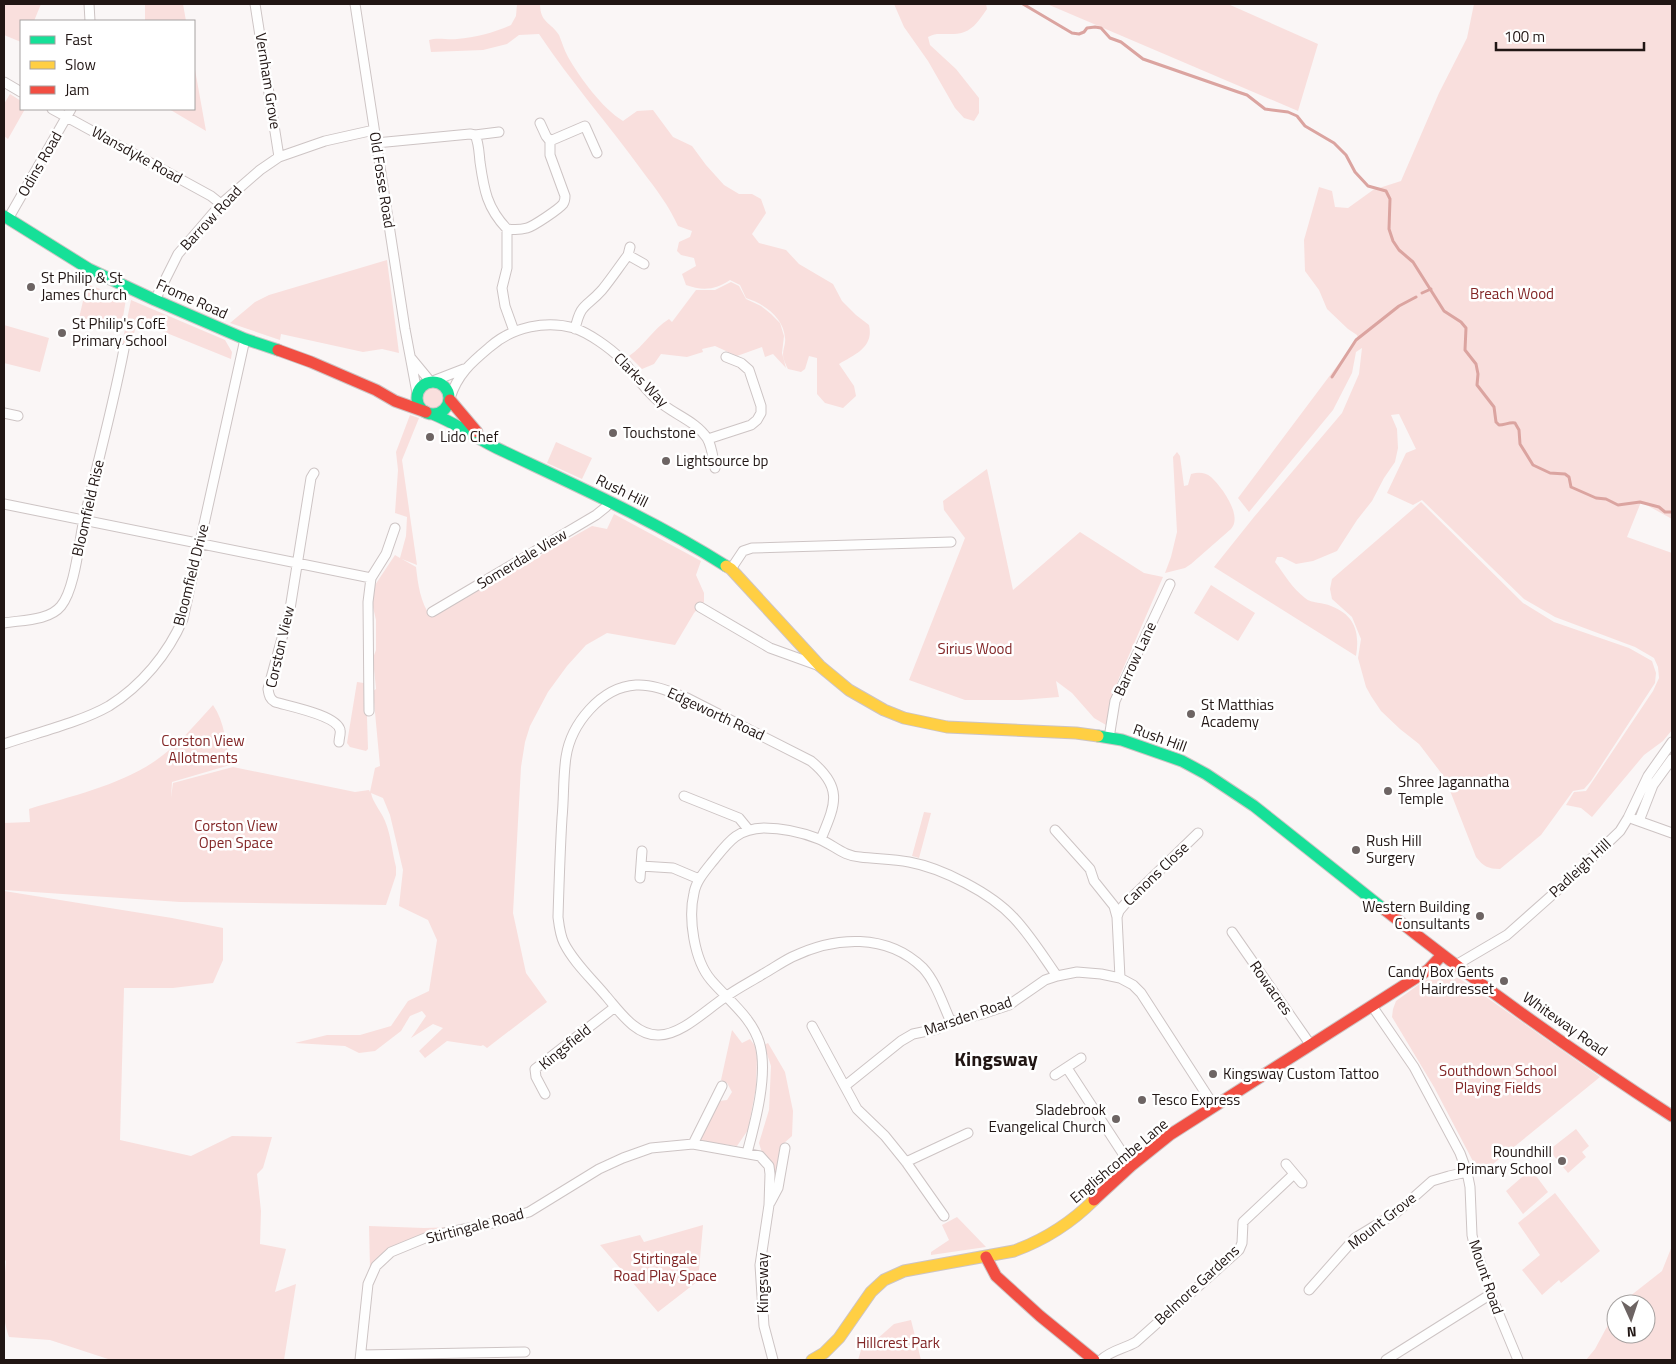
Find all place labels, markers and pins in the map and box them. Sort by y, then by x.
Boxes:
place label: St Philip & St James Church [41,266,127,306]
marker: St Philip & St James Church [25,281,37,293]
place label: St Philip's CofE Primary School [72,312,167,352]
marker: St Philip's CofE Primary School [56,327,68,339]
place label: Touchstone [623,421,696,444]
place label: Lido Chef [440,425,498,448]
marker: Touchstone [607,427,619,439]
marker: Lido Chef [424,431,436,443]
place label: Lightsource bp [676,449,769,472]
marker: Lightsource bp [660,455,672,467]
place label: St Matthias Academy [1201,693,1274,733]
marker: St Matthias Academy [1185,708,1197,720]
place label: Shree Jagannatha Temple [1398,770,1510,810]
marker: Shree Jagannatha Temple [1382,785,1394,797]
place label: Rush Hill Surgery [1366,829,1422,869]
marker: Rush Hill Surgery [1350,844,1362,856]
place label: Western Building Consultants [1362,895,1470,935]
marker: Western Building Consultants [1474,910,1486,922]
place label: Candy Box Gents Hairdresset [1388,960,1495,1000]
marker: Candy Box Gents Hairdresset [1498,975,1510,987]
place label: Kingsway Custom Tattoo [1223,1062,1379,1085]
marker: Kingsway Custom Tattoo [1207,1068,1219,1080]
place label: Tesco Express [1152,1088,1240,1111]
marker: Tesco Express [1136,1094,1148,1106]
place label: Sladebrook Evangelical Church [989,1098,1106,1138]
marker: Sladebrook Evangelical Church [1110,1113,1122,1125]
place label: Roundhill Primary School [1457,1140,1552,1180]
marker: Roundhill Primary School [1556,1155,1568,1167]

